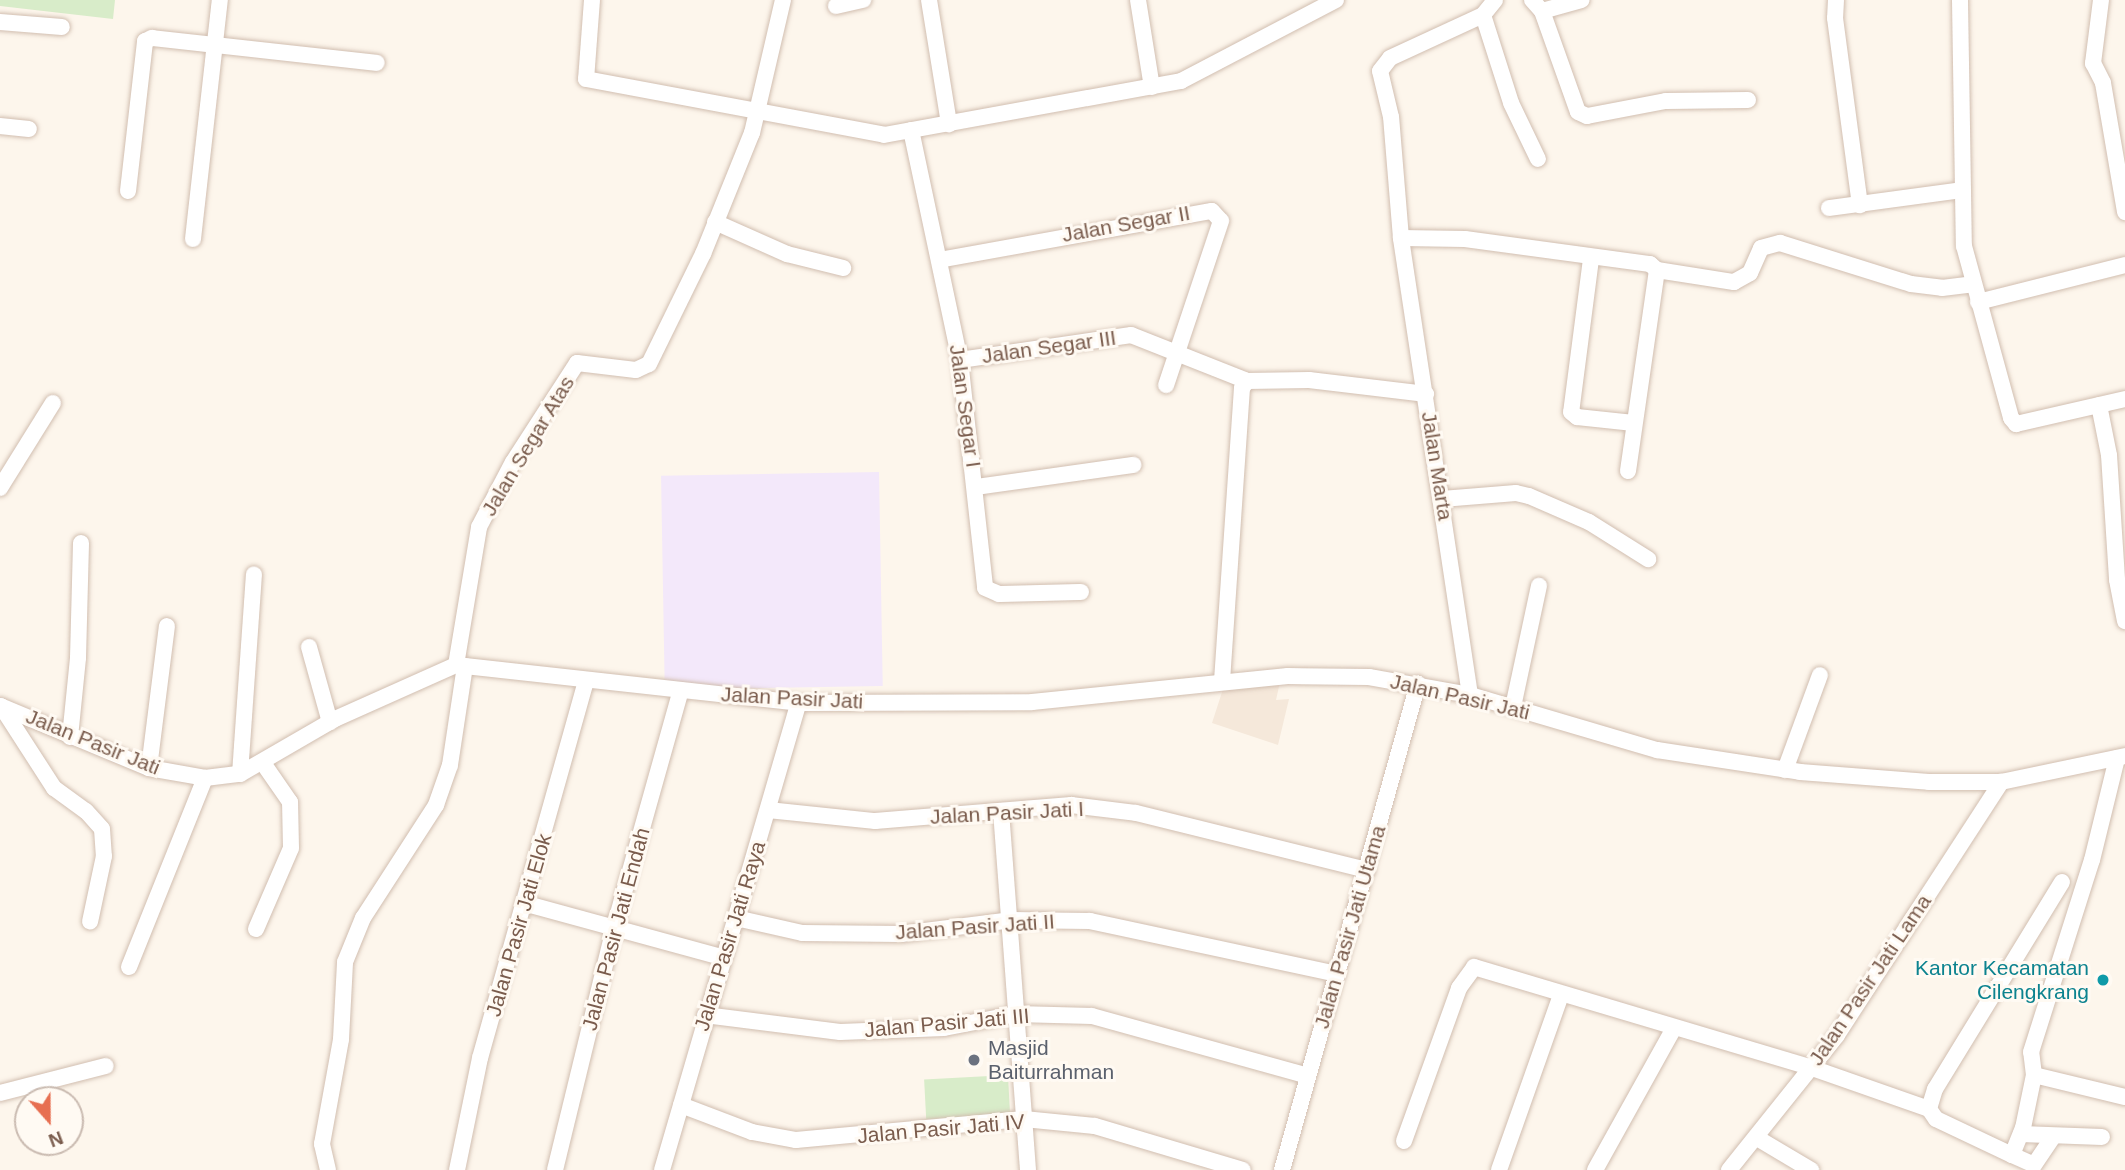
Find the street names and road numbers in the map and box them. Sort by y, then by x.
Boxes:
street label: Jalan Segar II [1060,200,1192,248]
street label: Jalan Segar III [980,325,1118,369]
street label: Jalan Segar I [944,343,986,469]
street label: Jalan Segar Atas [476,371,580,521]
street label: Jalan Marta [1416,410,1458,522]
street label: Jalan Pasir Jati [1388,669,1532,725]
street label: Jalan Pasir Jati [720,682,864,714]
street label: Jalan Pasir Jati [22,704,164,780]
street label: Jalan Pasir Jati I [929,796,1085,830]
street label: Jalan Pasir Jati Utama [1309,823,1391,1031]
street label: Jalan Pasir Jati Endah [577,825,655,1033]
street label: Jalan Pasir Jati Elok [481,831,557,1019]
street label: Jalan Pasir Jati Raya [689,838,771,1034]
street label: Jalan Pasir Jati Lama [1803,890,1937,1070]
street label: Jalan Pasir Jati II [894,909,1056,945]
street label: Jalan Pasir Jati III [863,1003,1031,1043]
street label: Jalan Pasir Jati IV [856,1109,1026,1149]

